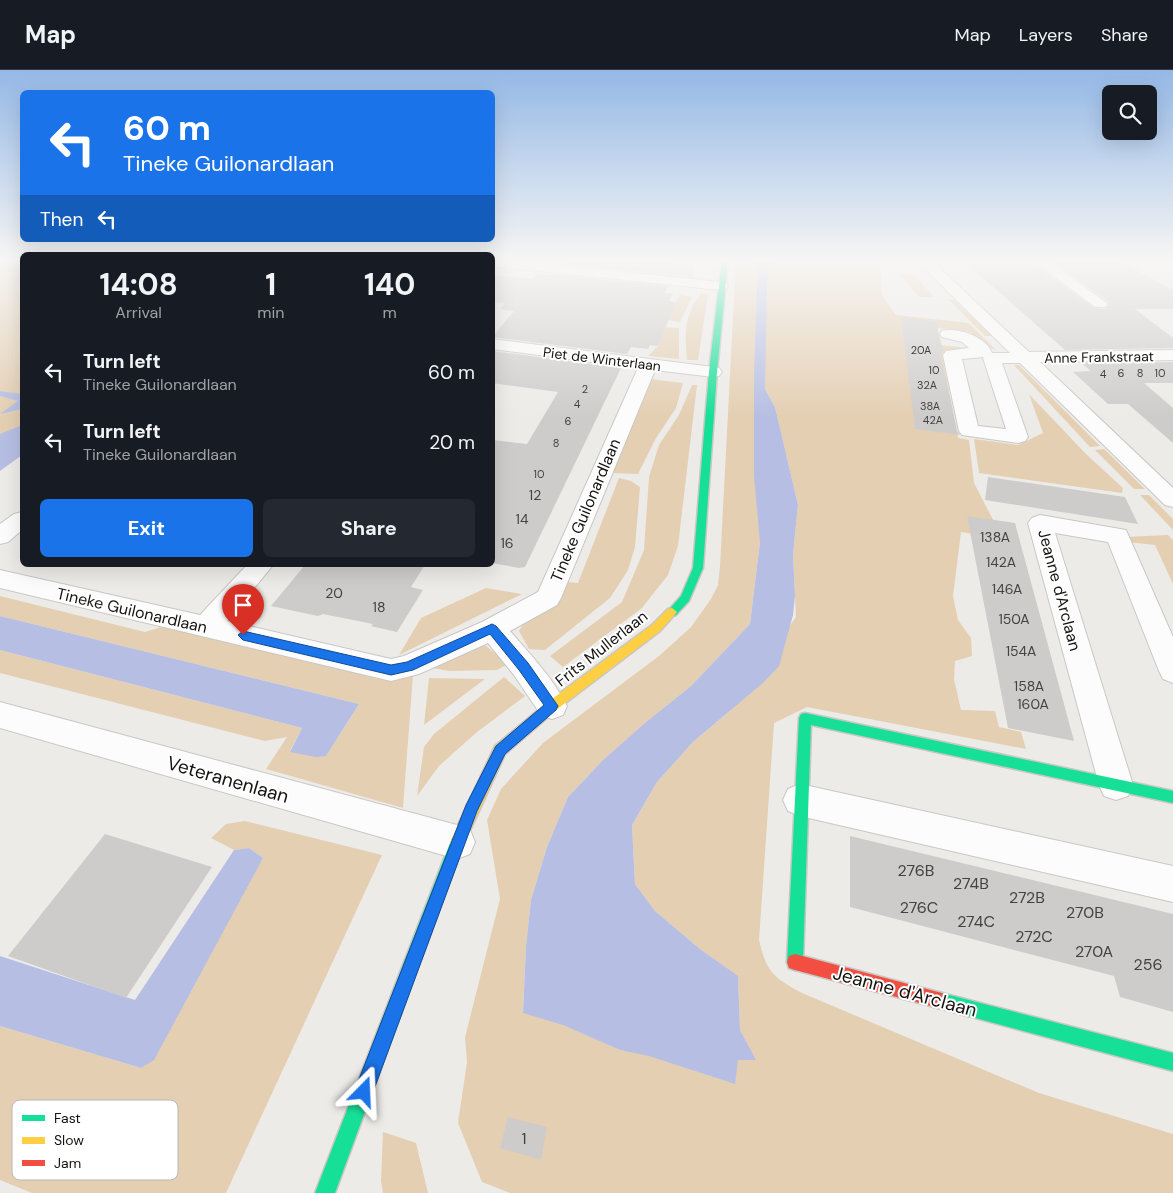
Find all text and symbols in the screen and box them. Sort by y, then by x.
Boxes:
text: Map [25,19,76,50]
text: Map [955,23,991,47]
text: Layers [1019,23,1073,47]
text: Share [1101,23,1148,47]
map controls [1102,85,1157,140]
button: search [1102,85,1157,140]
text: 60 m [123,105,211,151]
icon: left [40,110,105,175]
text: Tineke Guilonardlaan [123,149,335,178]
icon: left [93,205,121,233]
text: Then [40,207,83,232]
text: 14:08 [100,265,178,304]
text: 1 [265,265,276,304]
text: 140 [364,265,415,304]
text: Arrival [115,302,162,323]
text: min [257,302,284,323]
text: m [383,302,397,323]
street label: Piet de Winterlaan [542,343,662,375]
house number: 20A [911,343,931,357]
street label: Anne Frankstraat [1044,347,1154,367]
text: Turn left [83,349,161,374]
icon: left [40,358,68,386]
text: 60 m [428,360,475,385]
house number: 10 [929,363,939,377]
house number: 6 [1118,366,1125,380]
house number: 8 [1137,366,1143,380]
house number: 10 [1155,366,1165,380]
house number: 4 [1100,367,1107,381]
text: Tineke Guilonardlaan [83,374,237,395]
house number: 32A [917,378,937,392]
house number: 2 [582,382,588,396]
house number: 4 [574,397,581,411]
house number: 38A [920,399,940,413]
house number: 42A [923,413,943,427]
house number: 6 [565,414,572,428]
text: Turn left [83,419,161,444]
icon: left [40,428,68,456]
text: 20 m [429,430,475,455]
street label: Tineke Guilonardlaan [546,435,625,585]
house number: 8 [553,436,559,450]
text: Tineke Guilonardlaan [83,444,237,465]
house number: 10 [534,467,544,481]
house number: 12 [529,486,541,504]
button: Exit [40,499,253,557]
button: Share [263,499,475,557]
house number: 14 [516,510,529,528]
street label: Jeanne d'Arclaan [1033,527,1086,653]
house number: 138A [980,528,1010,546]
house number: 16 [500,534,514,552]
house number: 142A [986,553,1016,571]
house number: 146A [992,580,1022,598]
street label: Tineke Guilonardlaan [55,583,209,638]
pin [222,584,264,635]
house number: 20 [325,584,343,602]
icon: arrive [229,591,257,619]
house number: 18 [373,598,385,616]
street label: Frits Mullerlaan [551,606,652,691]
house number: 150A [998,610,1030,628]
house number: 154A [1006,642,1036,660]
house number: 158A [1014,677,1044,695]
house number: 160A [1017,695,1049,713]
street label: Veteranenlaan [164,750,292,809]
house number: 276B [898,860,934,881]
house number: 274B [953,873,989,894]
house number: 272B [1009,887,1045,908]
house number: 276C [900,897,938,918]
house number: 270B [1066,902,1104,923]
house number: 274C [957,911,995,932]
house number: 272C [1015,926,1053,947]
house number: 270A [1075,941,1113,962]
house number: 256 [1133,954,1163,975]
street label: Jeanne d'Arclaan [830,960,980,1023]
position arrow [337,1065,389,1117]
legend [12,1100,178,1180]
text: Fast [54,1109,81,1127]
house number: 1 [522,1128,527,1149]
text: Slow [54,1131,84,1149]
text: Jam [54,1154,81,1172]

